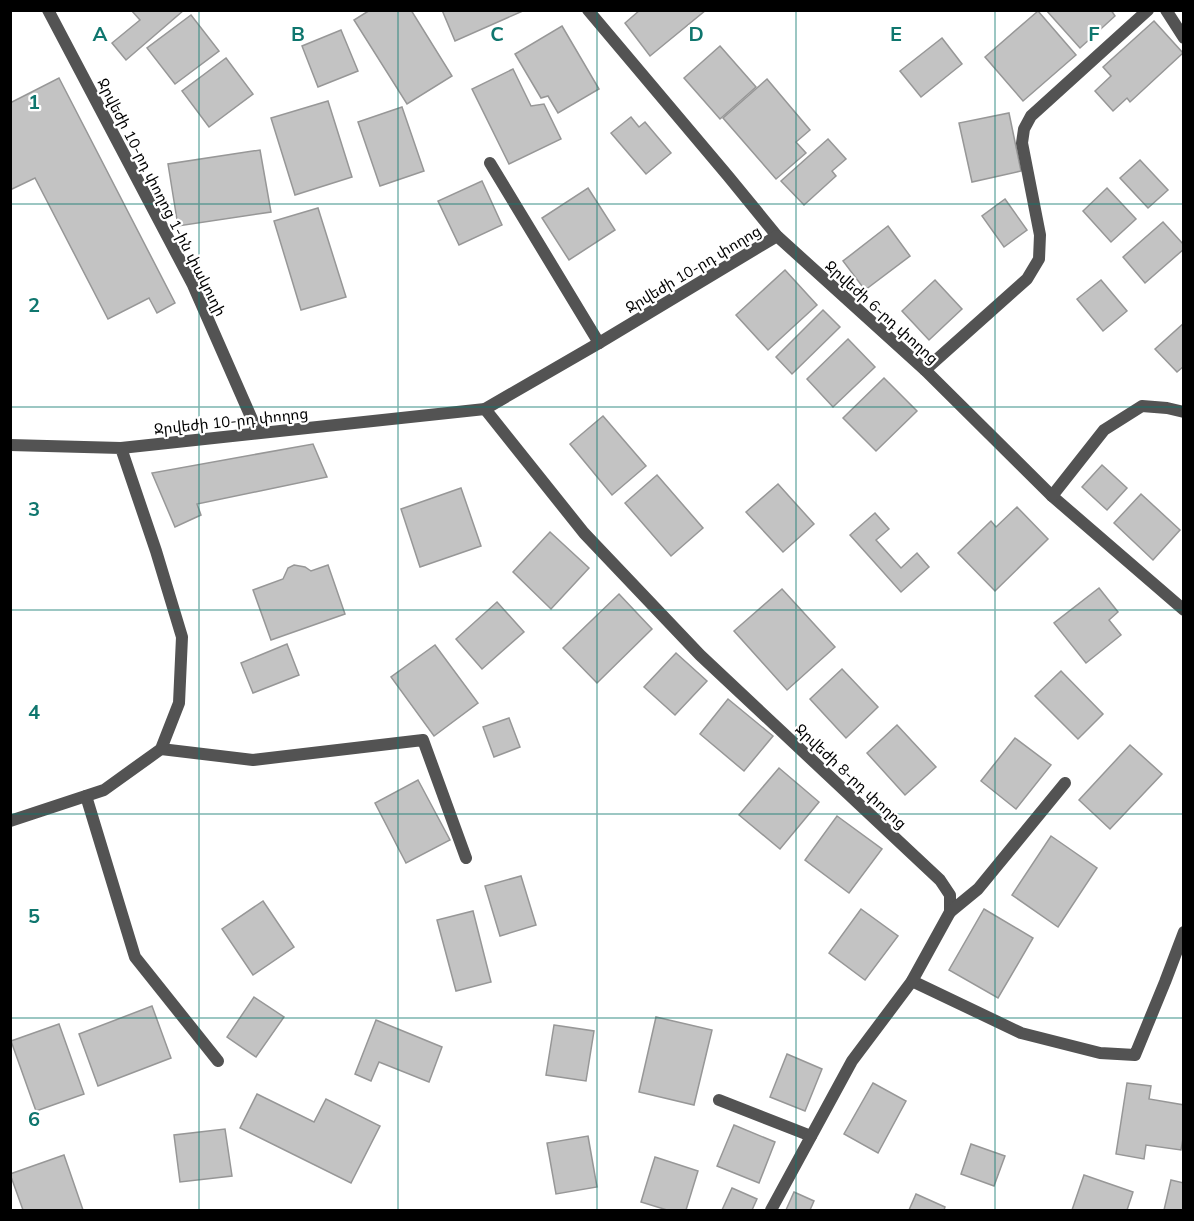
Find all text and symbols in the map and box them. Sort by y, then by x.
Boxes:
text: A [93,21,108,46]
text: B [291,21,305,46]
text: C [490,21,504,46]
text: D [688,21,704,46]
text: E [890,21,902,46]
text: F [1088,21,1100,46]
street label: Ջրվեժի 10-րդ փողոց 1-ին փակուղի [93,75,231,319]
text: 1 [28,89,40,114]
street label: Ջրվեժի 10-րդ փողոց [622,221,764,317]
street label: Ջրվեժի 6-րդ փողոց [821,256,943,368]
text: 2 [28,292,40,317]
street label: Ջրվեժի 10-րդ փողոց [153,403,309,439]
text: 3 [28,496,40,521]
text: 4 [28,699,40,724]
street label: Ջրվեժի 8-րդ փողոց [791,719,911,833]
text: 5 [28,903,40,928]
text: 6 [28,1106,40,1131]

